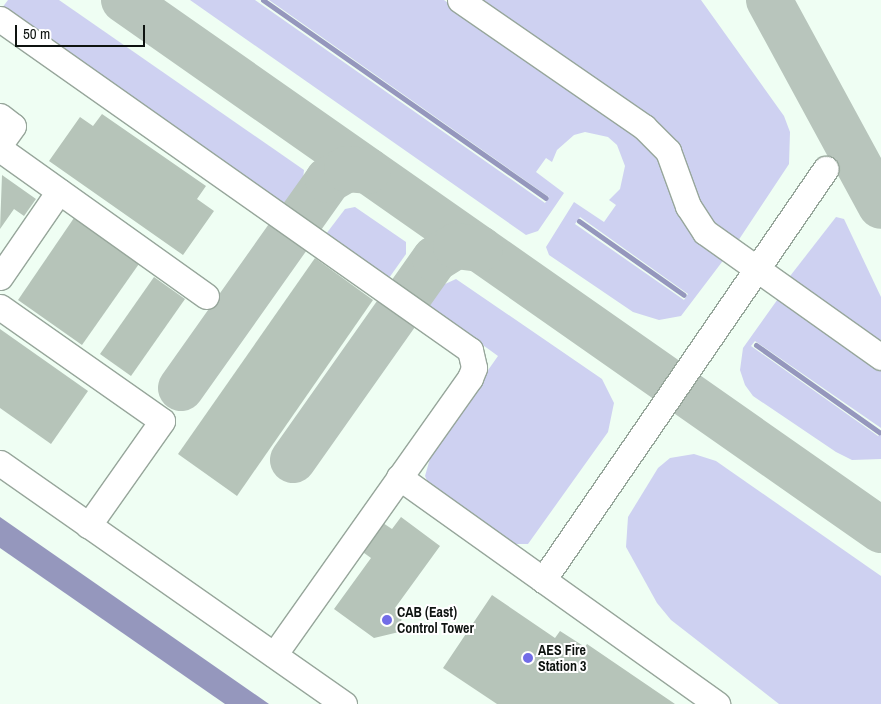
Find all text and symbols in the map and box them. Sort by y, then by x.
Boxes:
scale bar [18,15,148,47]
text: 50 m [23,23,50,44]
place label: CAB (East) Control Tower [397,604,474,636]
marker: CAB (East) Control Tower [381,614,393,626]
place label: AES Fire Station 3 [538,642,586,674]
marker: AES Fire Station 3 [522,652,534,664]

